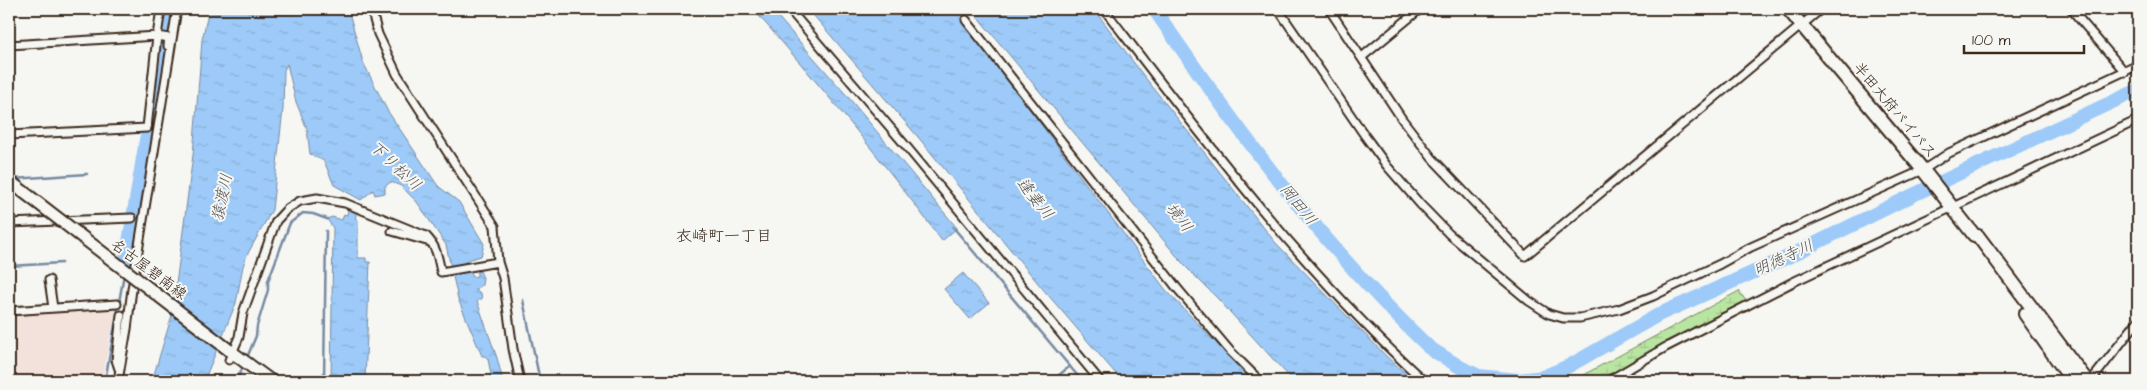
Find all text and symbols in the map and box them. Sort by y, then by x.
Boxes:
scale bar [1964,22,2084,54]
text: 100 m [1972,30,2011,51]
street label: 半田大府パイパス [1848,58,1941,163]
water label: 下り松川 [364,136,426,196]
water label: 猿渡川 [206,171,238,223]
water label: 逢妻川 [1012,173,1059,224]
water label: 岡田川 [1275,179,1322,230]
water label: 境川 [1161,198,1198,237]
district label: 衣崎町一丁目 [676,225,772,247]
street label: 名古屋碧南線 [106,234,191,305]
water label: 明徳寺川 [1750,234,1817,281]

